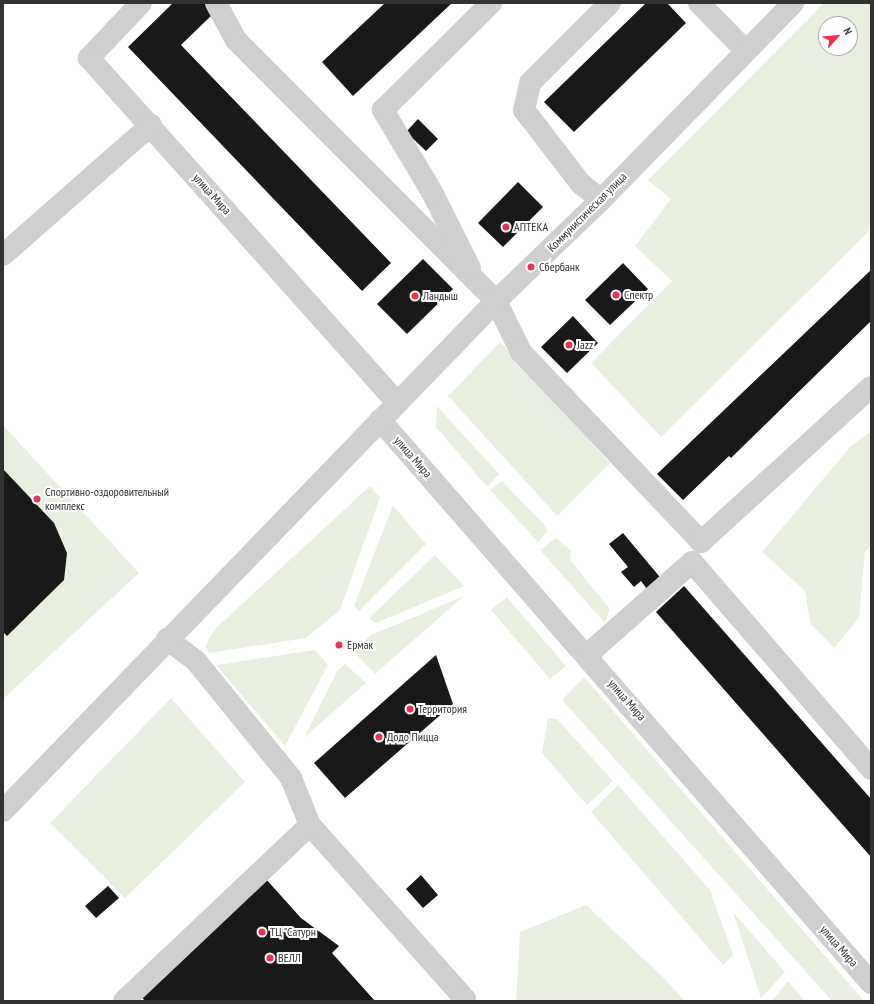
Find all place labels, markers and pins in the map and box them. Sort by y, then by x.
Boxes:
place label: АПТЕКА [514,220,548,234]
marker: АПТЕКА [501,222,511,232]
place label: Сбербанк [539,260,580,274]
marker: Сбербанк [526,262,536,272]
place label: Спектр [624,288,653,302]
place label: Ландыш [423,289,458,303]
marker: Спектр [611,290,621,300]
marker: Ландыш [410,291,420,301]
place label: Jazz [577,338,593,352]
marker: Jazz [564,340,574,350]
place label: Спортивно-оздоровительный комплекс [45,485,169,513]
marker: Спортивно-оздоровительный комплекс [32,494,42,504]
place label: Ермак [347,638,373,652]
marker: Ермак [334,640,344,650]
place label: Территория [418,702,467,716]
marker: Территория [405,704,415,714]
place label: Додо Пицца [387,730,438,744]
marker: Додо Пицца [374,732,384,742]
place label: ТЦ "Сатурн [270,925,317,939]
marker: ТЦ "Сатурн [257,927,267,937]
place label: ВЕЛЛ [278,951,301,965]
marker: ВЕЛЛ [265,953,275,963]

